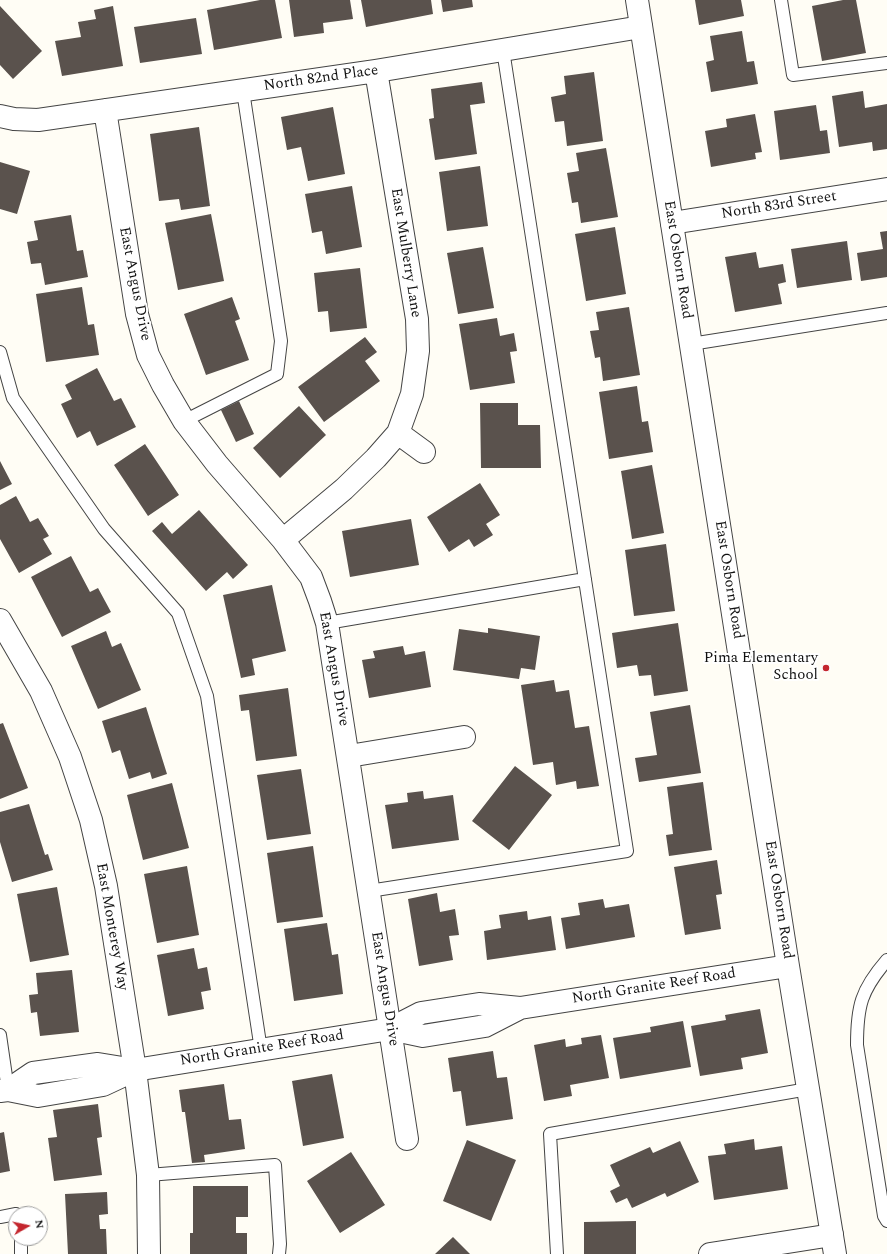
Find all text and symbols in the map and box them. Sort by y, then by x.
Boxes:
street label: North 82nd Place [263,62,379,96]
street label: East Mulberry Lane [386,187,424,319]
street label: North 83rd Street [720,188,838,224]
street label: East Osborn Road [659,199,695,321]
street label: East Angus Drive [114,225,154,343]
street label: East Osborn Road [710,519,746,641]
street label: East Angus Drive [314,610,352,728]
place label: Pima Elementary School [704,650,818,685]
marker: Pima Elementary School [821,663,831,673]
street label: East Osborn Road [760,839,796,961]
street label: East Monterey Way [91,862,131,992]
street label: East Angus Drive [366,930,402,1048]
street label: North Granite Reef Road [571,965,737,1009]
street label: North Granite Reef Road [179,1027,345,1071]
north arrow [8,1206,48,1246]
text: N [30,1218,48,1230]

